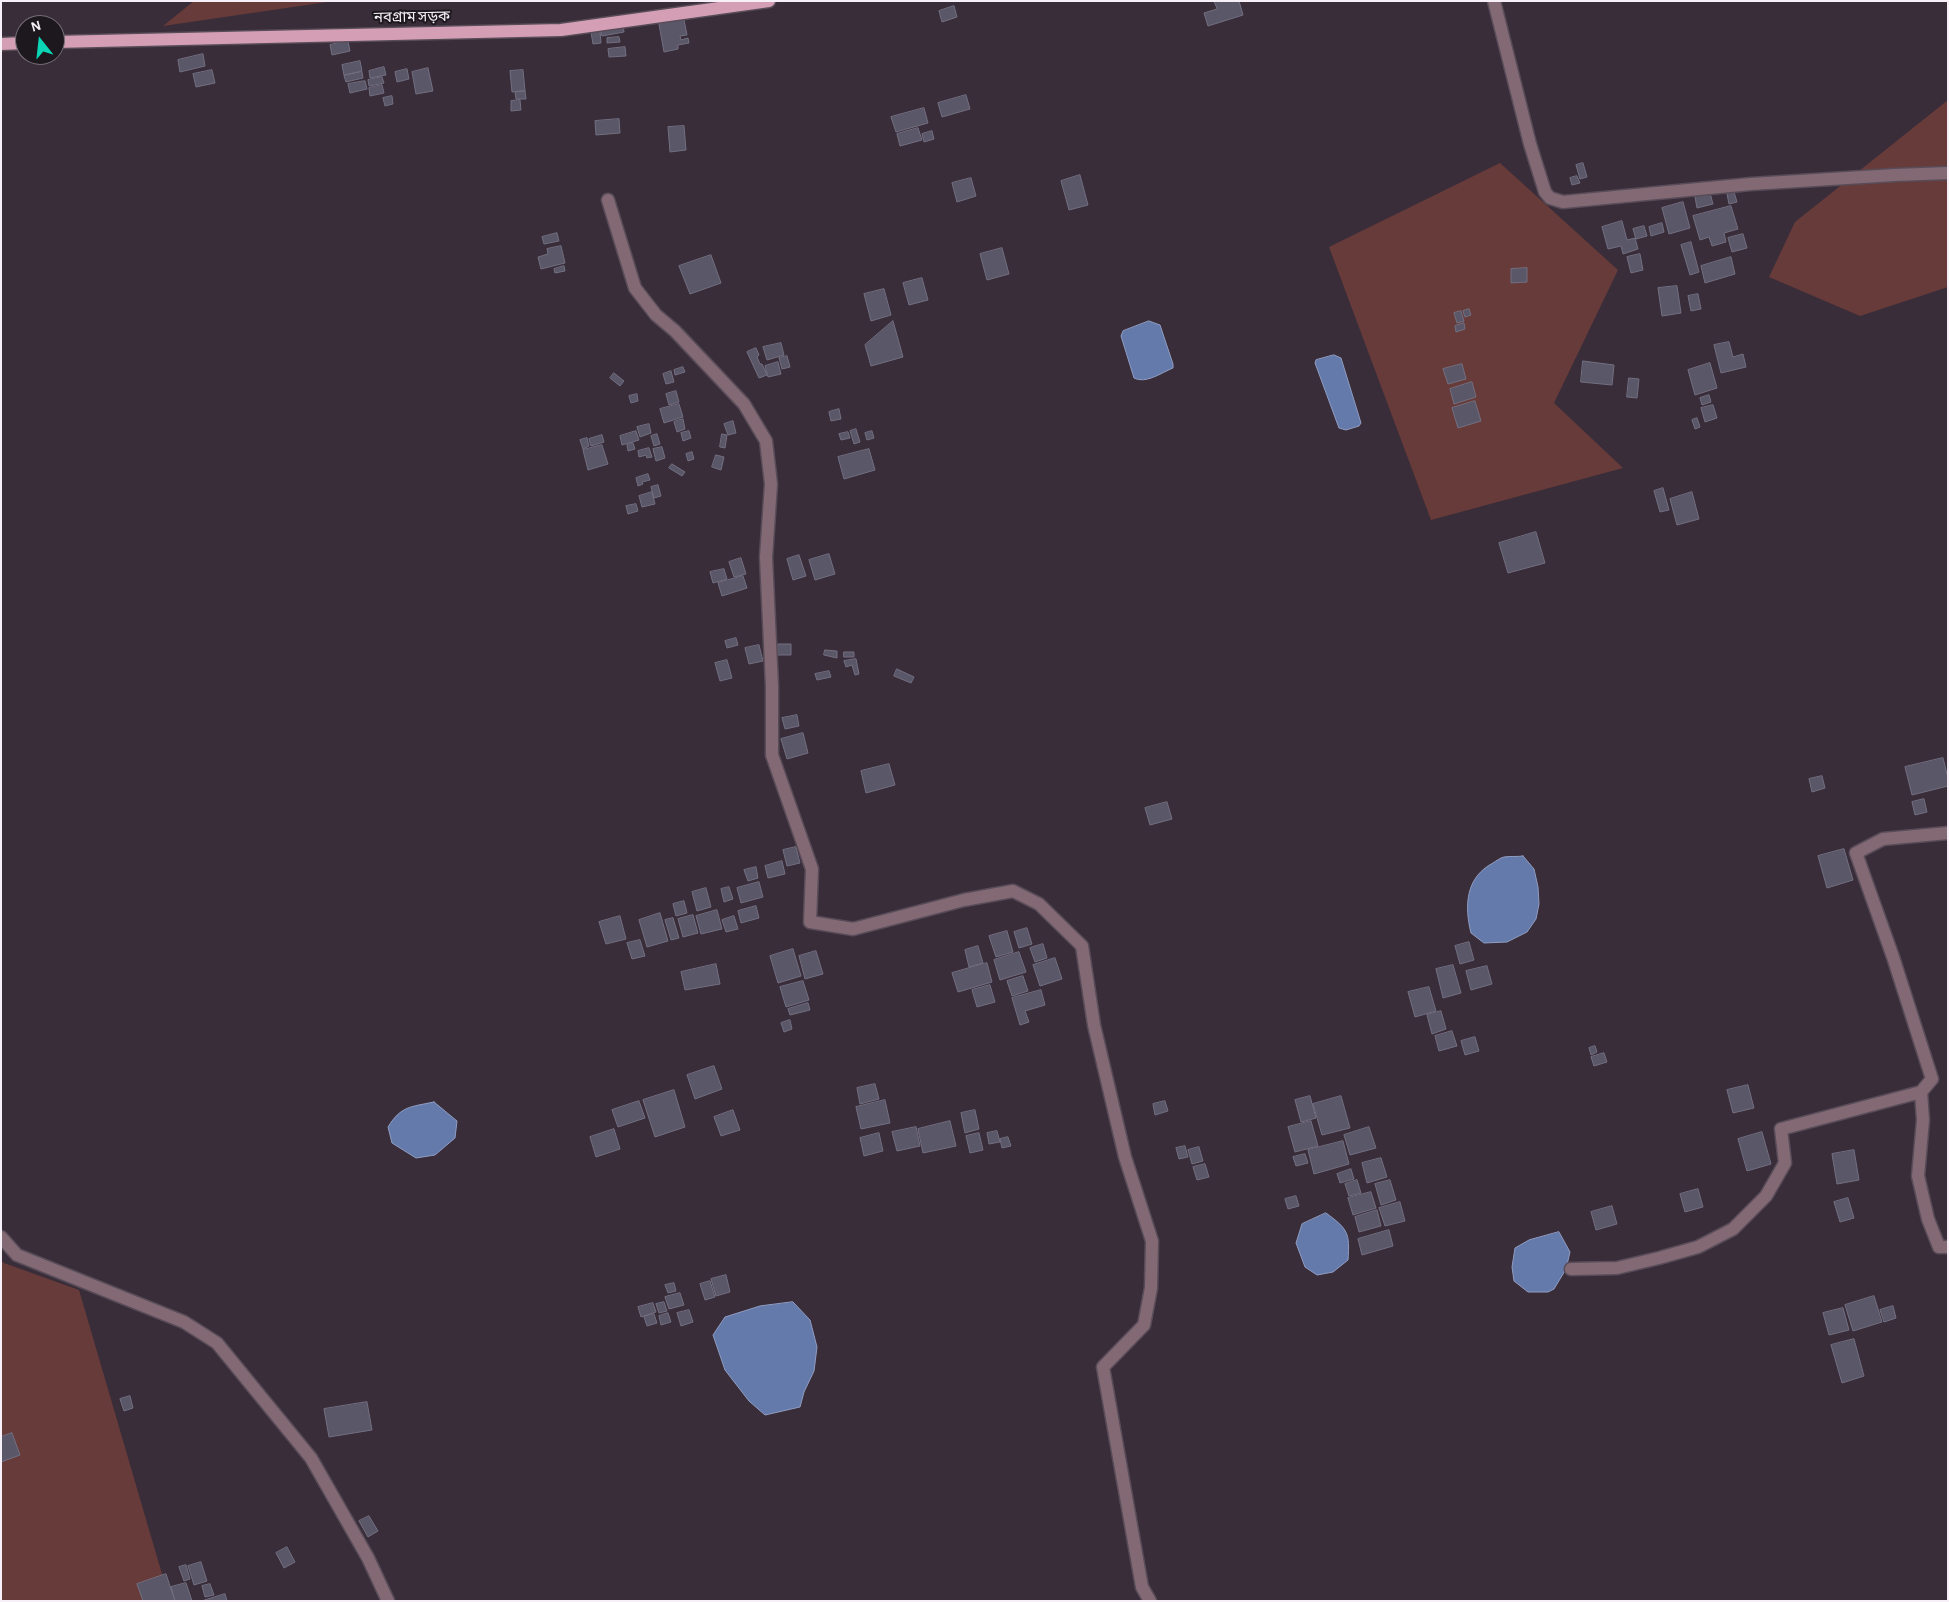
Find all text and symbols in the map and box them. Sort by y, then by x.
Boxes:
street label: নবগ্রাম সড়ক [374,7,450,27]
north arrow [15,15,65,65]
text: N [30,18,43,35]

